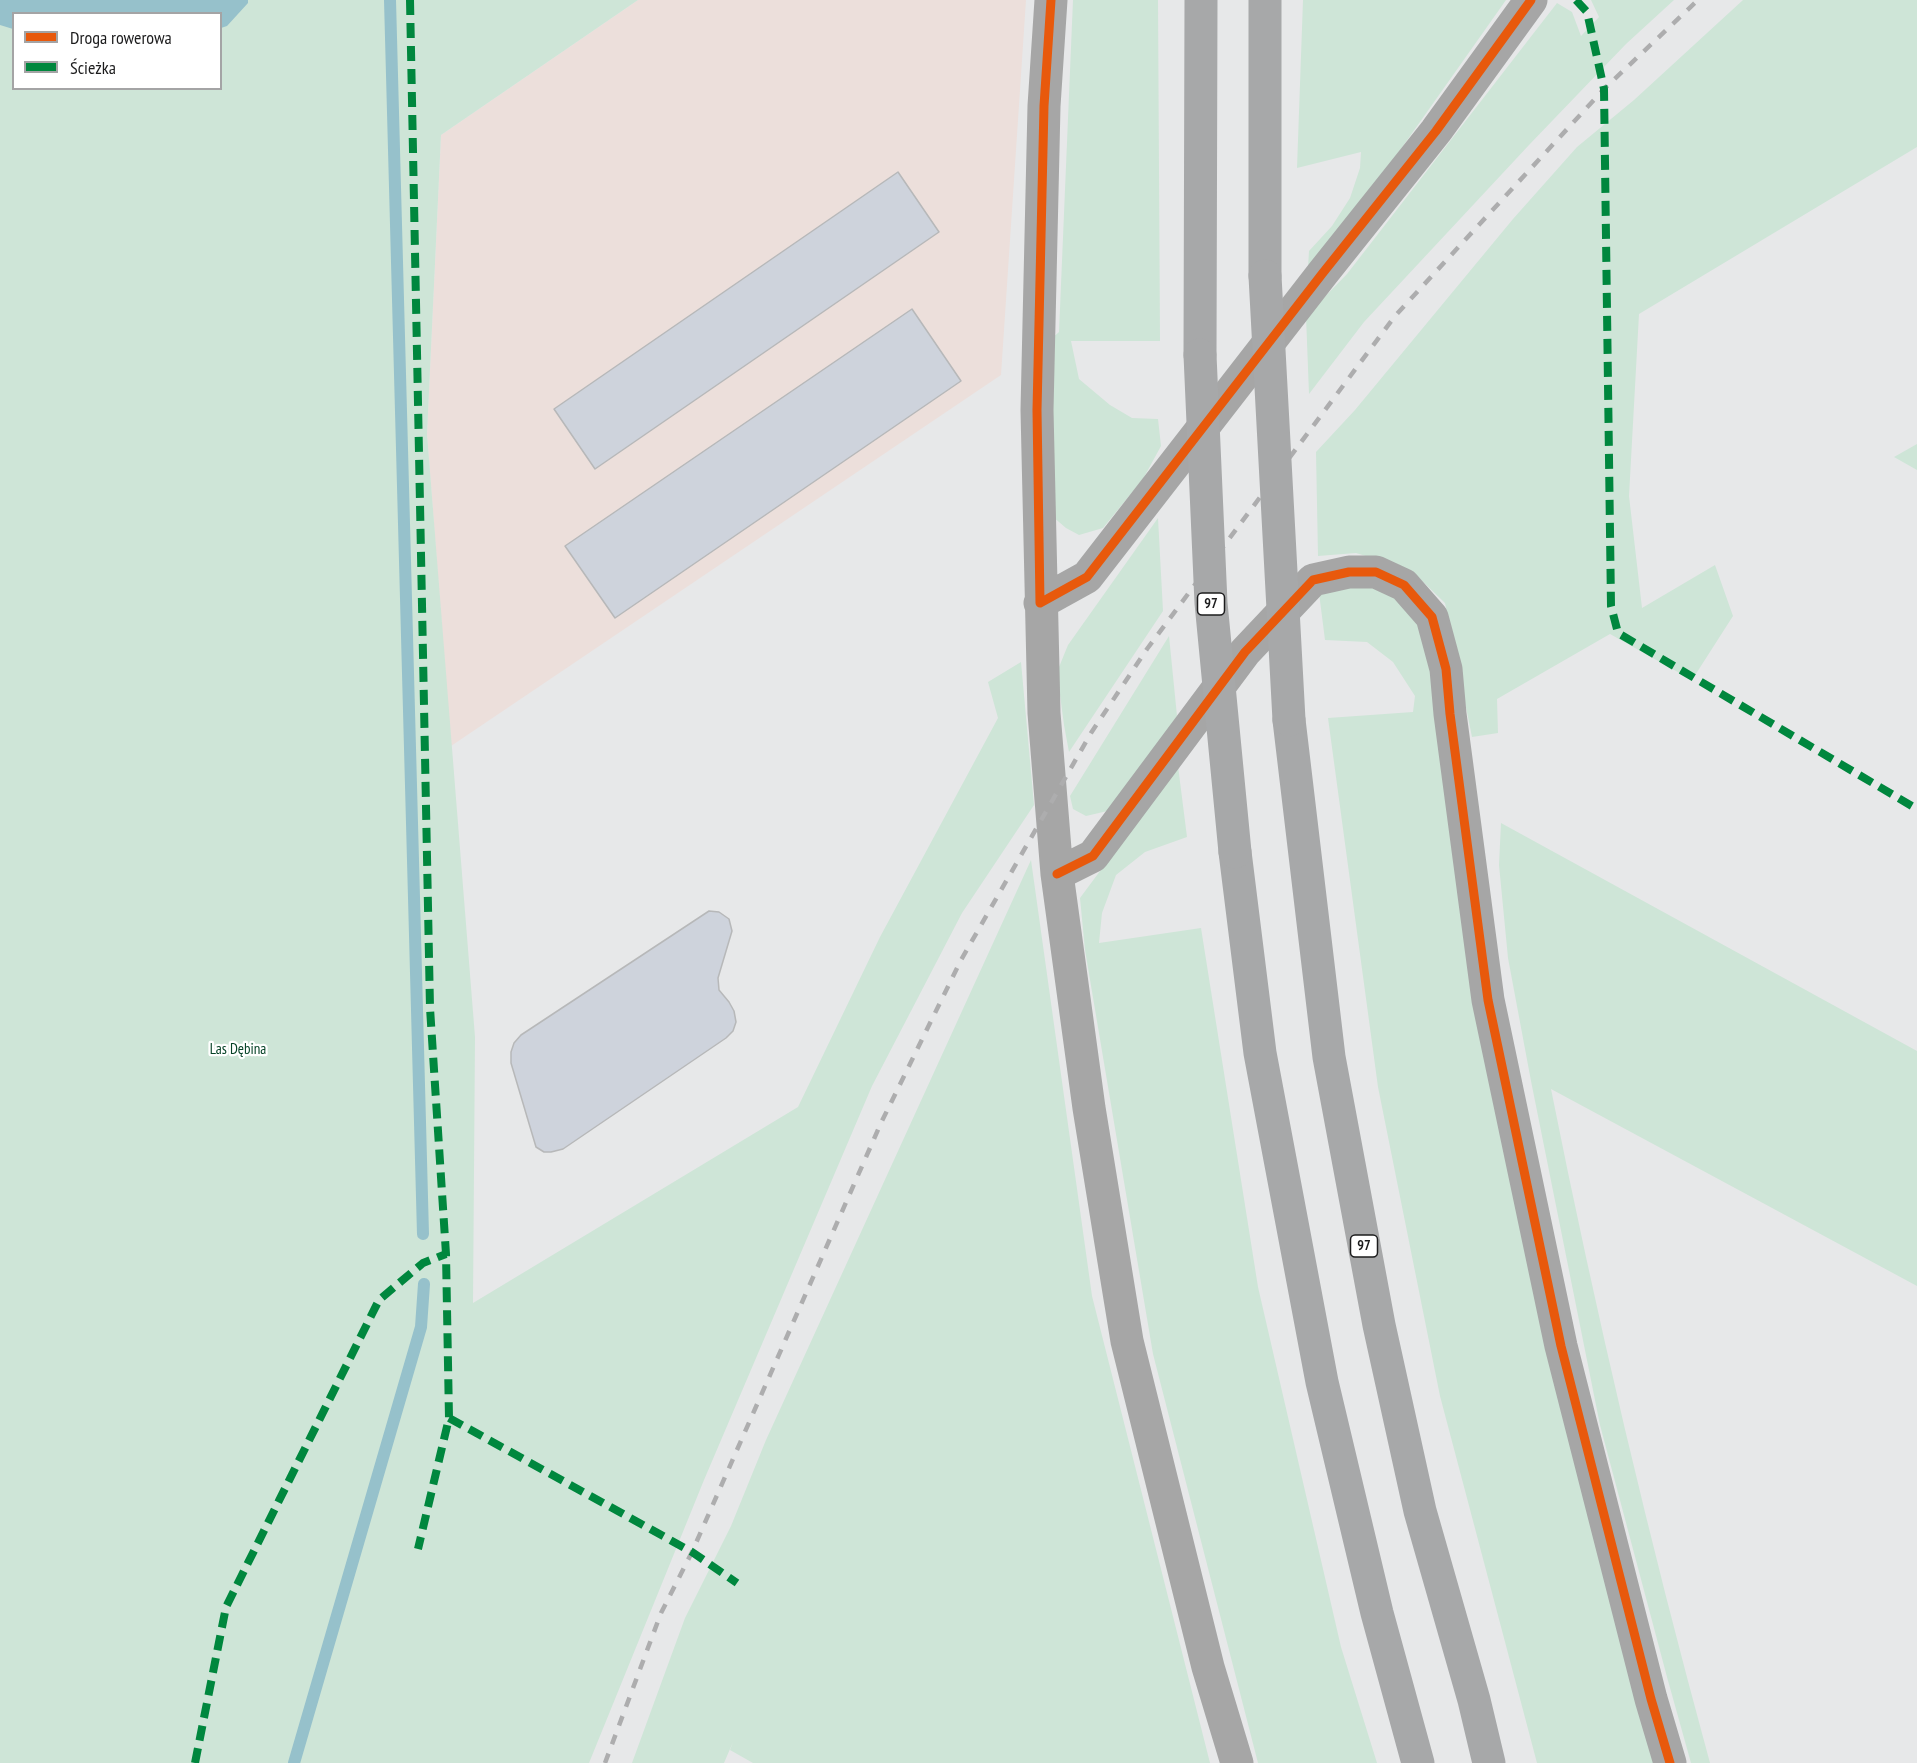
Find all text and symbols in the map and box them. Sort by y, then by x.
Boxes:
legend [12,12,222,90]
text: Droga rowerowa [70,26,172,49]
text: Ścieżka [70,56,116,79]
road number: 97 [1198,593,1224,615]
park label: Las Dębina [210,1041,266,1059]
road number: 97 [1350,1235,1378,1257]

